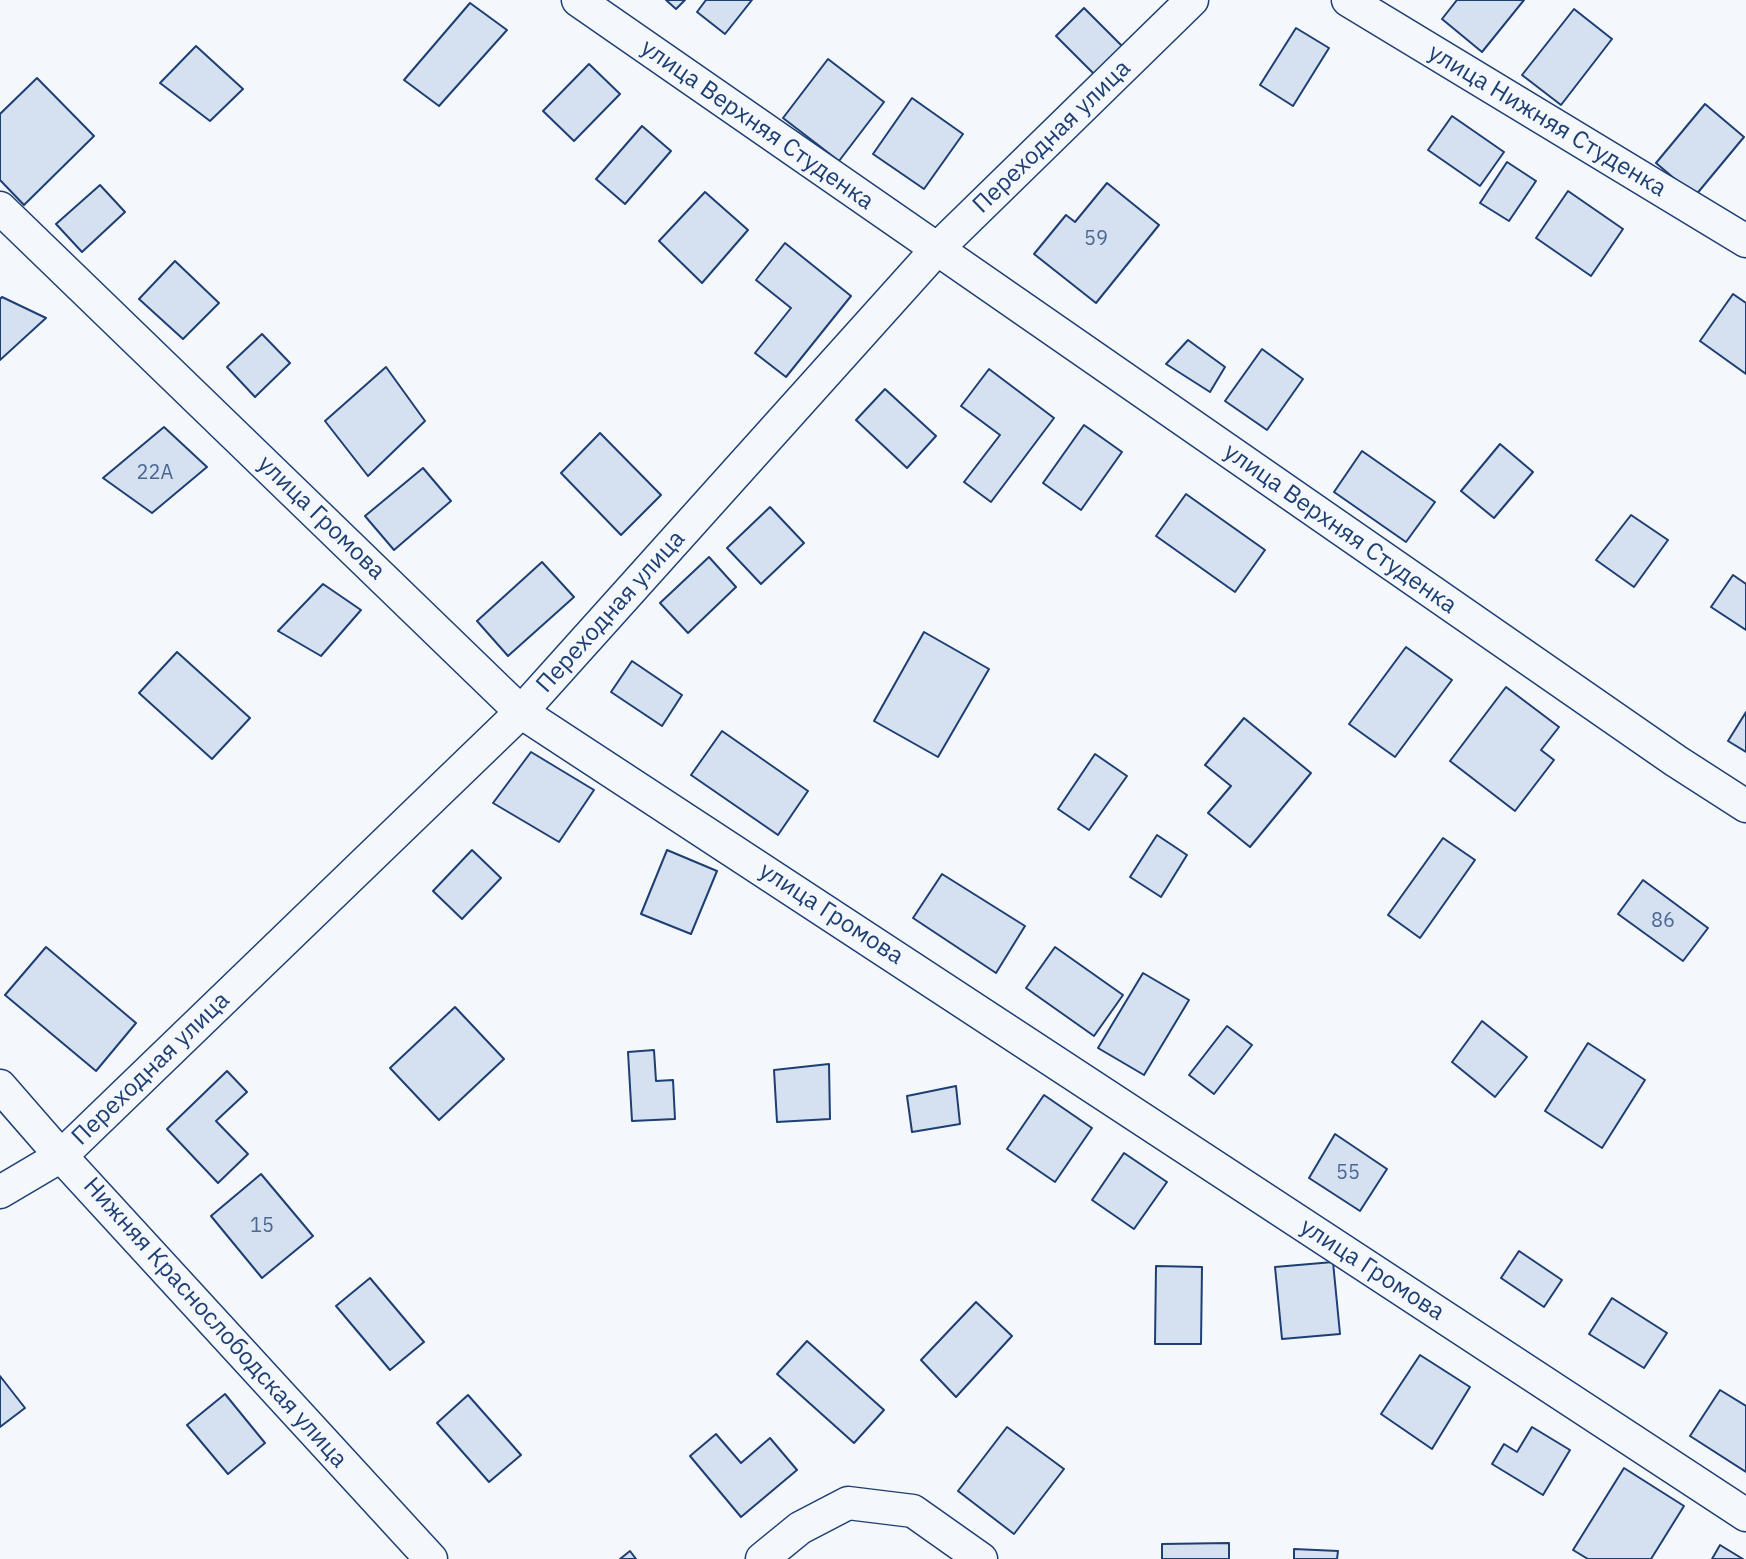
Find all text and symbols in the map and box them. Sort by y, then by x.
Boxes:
street label: улица Верхняя Студенка [635,34,879,216]
street label: улица Нижняя Cтуденкa [1423,38,1671,204]
street label: Переходная улица [967,54,1137,220]
house number: 59 [1084,227,1108,251]
street label: улица Верхняя Cтуденка [1218,438,1462,620]
street label: улица Громова [251,450,391,586]
house number: 22А [137,461,173,485]
street label: Переходная улица [531,525,691,699]
street label: улица Громова [753,857,909,971]
house number: 86 [1651,909,1675,933]
street label: Переходная улица [66,986,236,1152]
house number: 55 [1336,1161,1360,1185]
street label: Нижняя Краснослободская улица [77,1172,353,1474]
street label: улица Громова [1294,1213,1450,1327]
house number: 15 [250,1214,274,1238]

